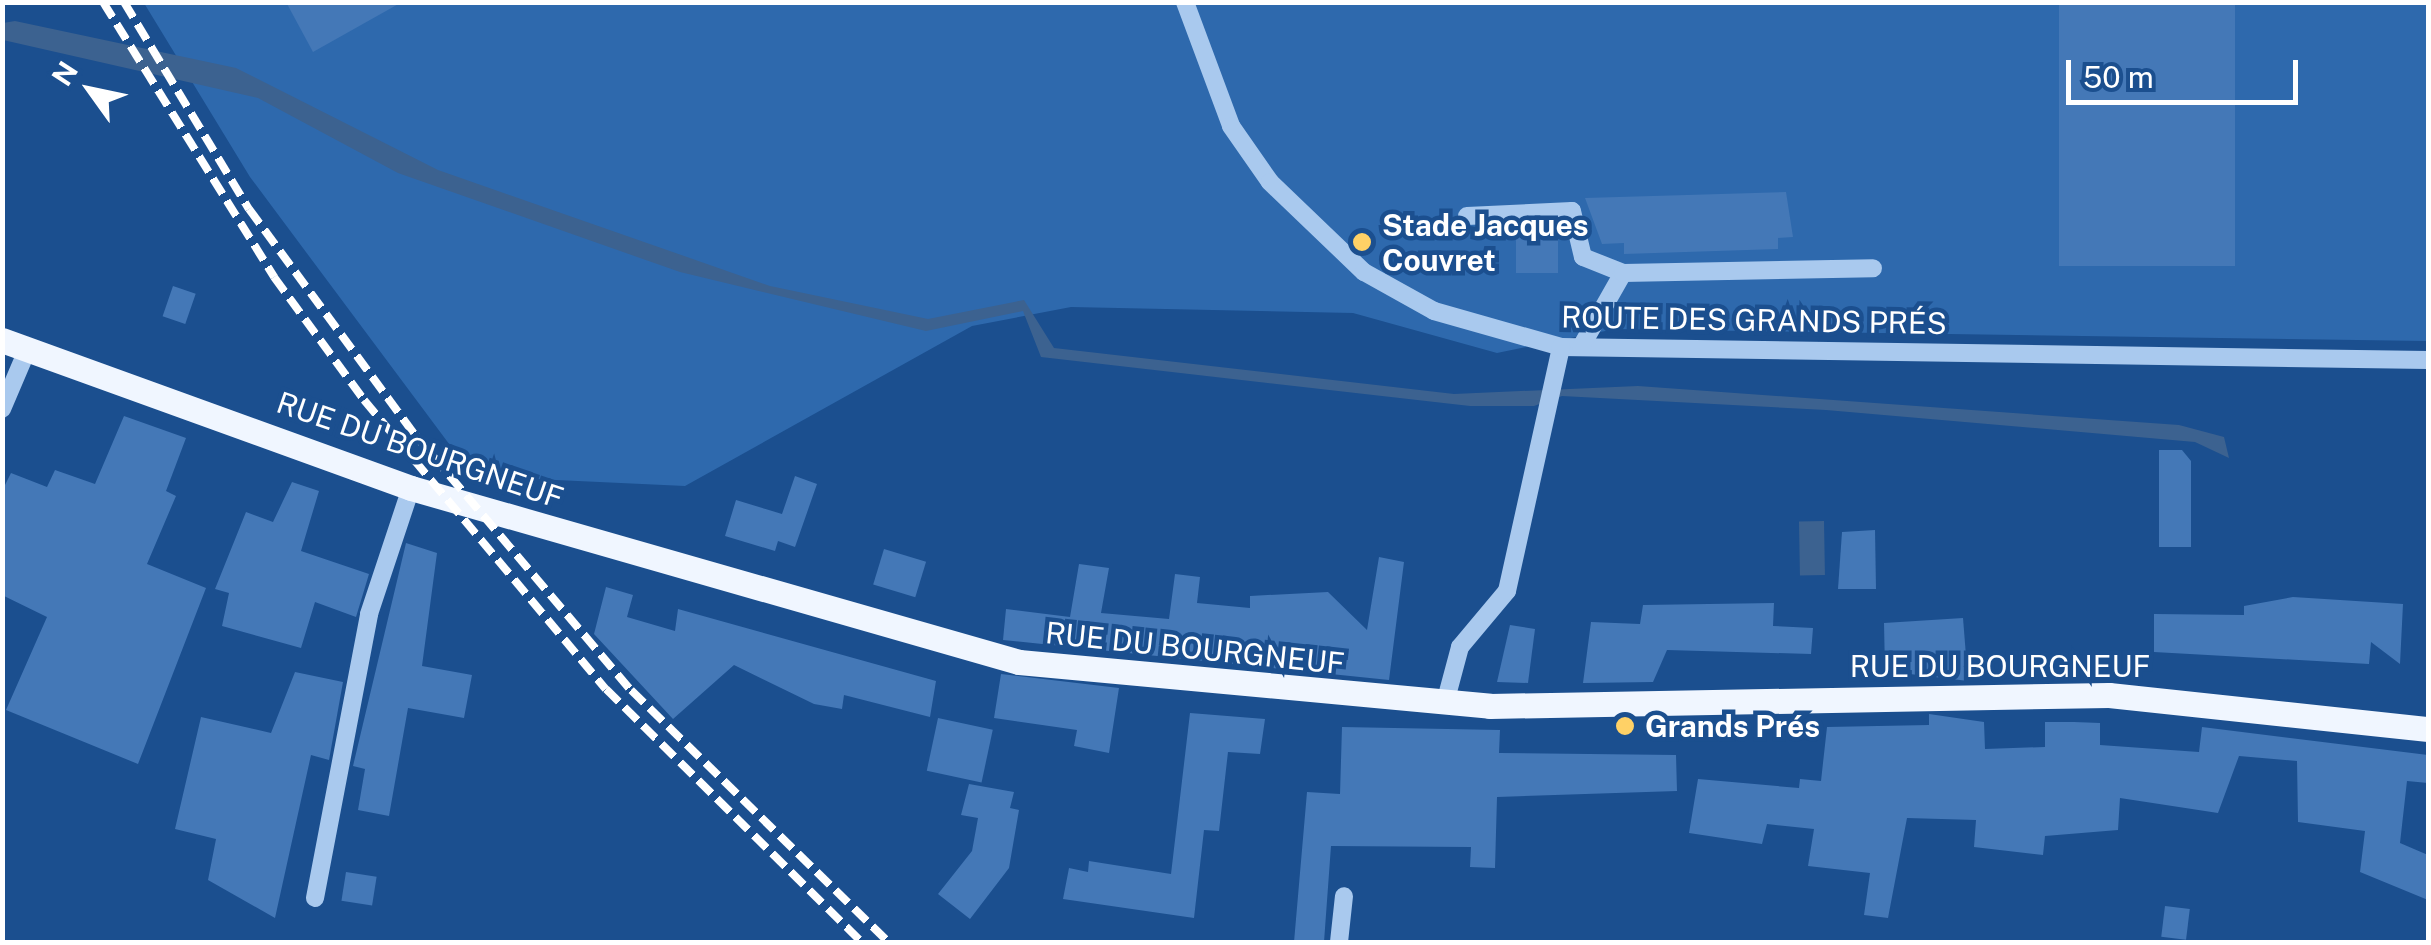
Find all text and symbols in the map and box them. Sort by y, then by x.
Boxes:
north arrow [40,40,140,140]
scale bar [2071,40,2304,102]
text: N [45,55,84,92]
text: 50 m [2083,59,2154,95]
place label: Stade Jacques Couvret [1382,207,1589,278]
marker: Stade Jacques Couvret [1351,231,1373,253]
street label: ROUTE DES GRANDS PRÉS [1561,299,1947,341]
street label: RUE DU BOURGNEUF [272,384,568,516]
street label: RUE DU BOURGNEUF [1044,614,1346,682]
street label: RUE DU BOURGNEUF [1850,648,2150,684]
place label: Grands Prés [1645,708,1820,744]
marker: Grands Prés [1614,715,1636,737]

